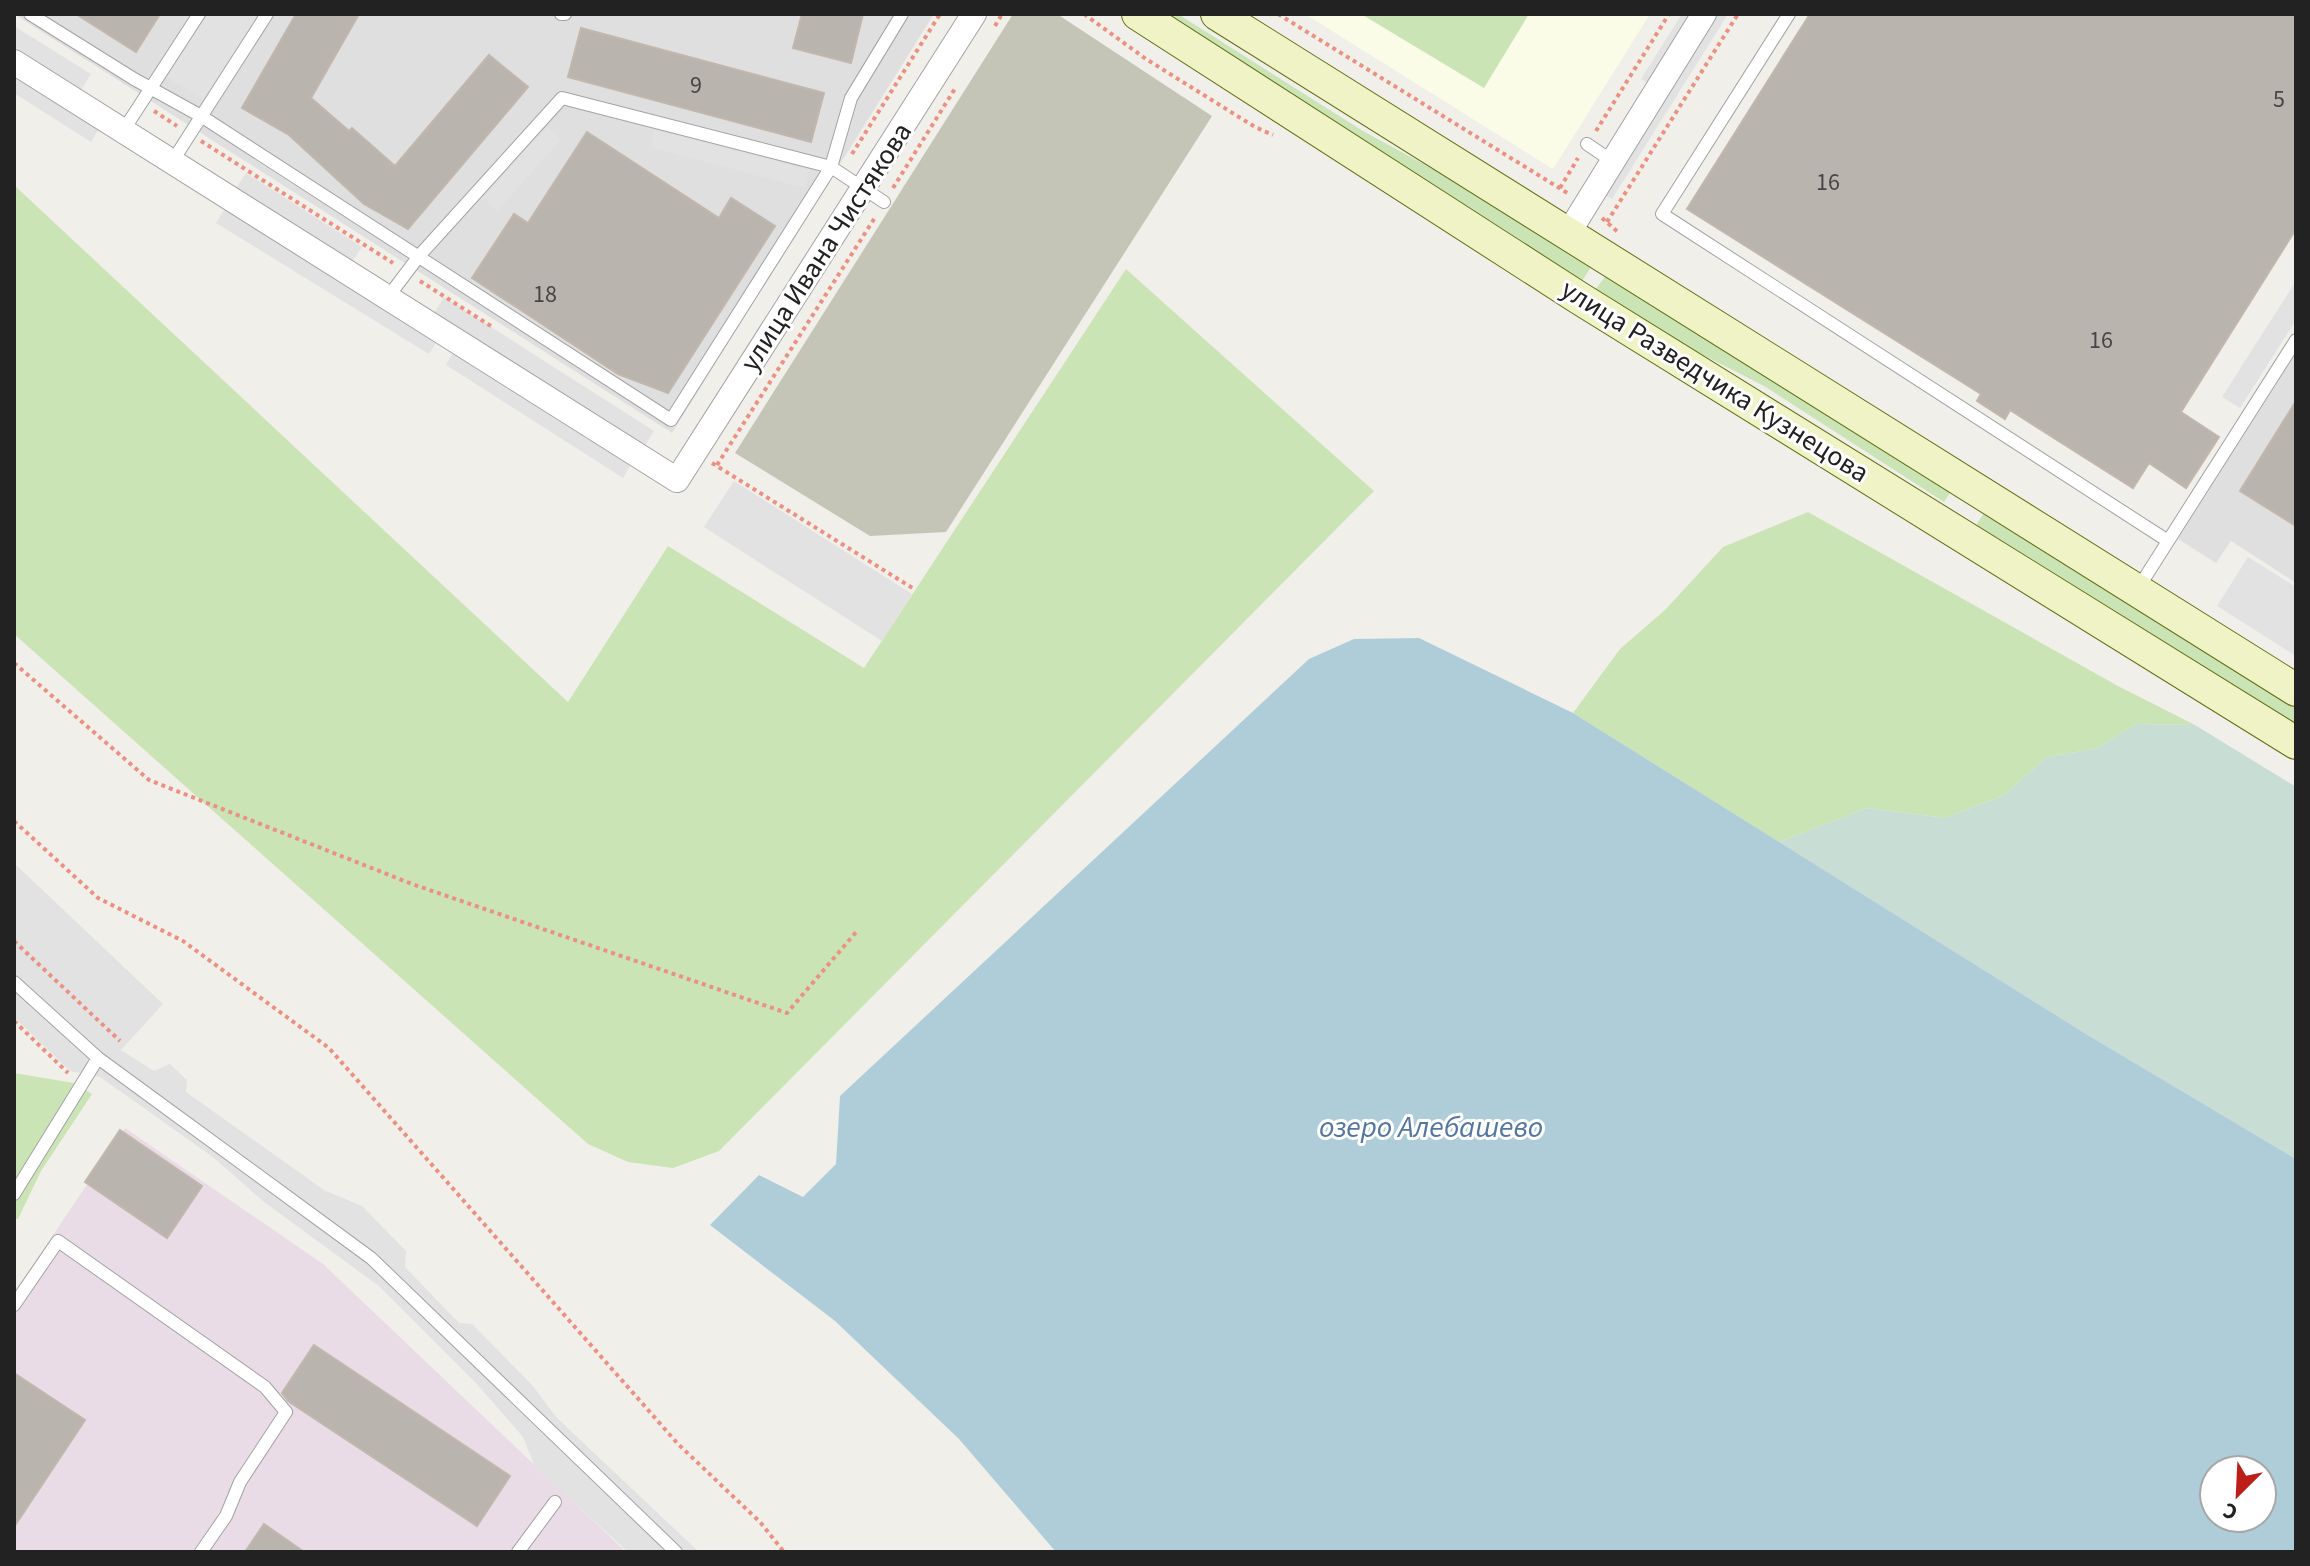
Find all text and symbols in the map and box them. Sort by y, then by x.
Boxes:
house number: 9 [690,68,702,103]
house number: 5 [2273,82,2285,117]
street label: улица Ивана Чистякова [730,115,922,379]
house number: 16 [1816,165,1840,200]
street label: улица Разведчика Кузнецова [1553,269,1877,493]
house number: 18 [533,277,557,312]
house number: 16 [2089,323,2113,358]
water label: озеро Алебашево [1319,1106,1543,1149]
north arrow [2198,1454,2278,1534]
text: С [2218,1494,2243,1529]

